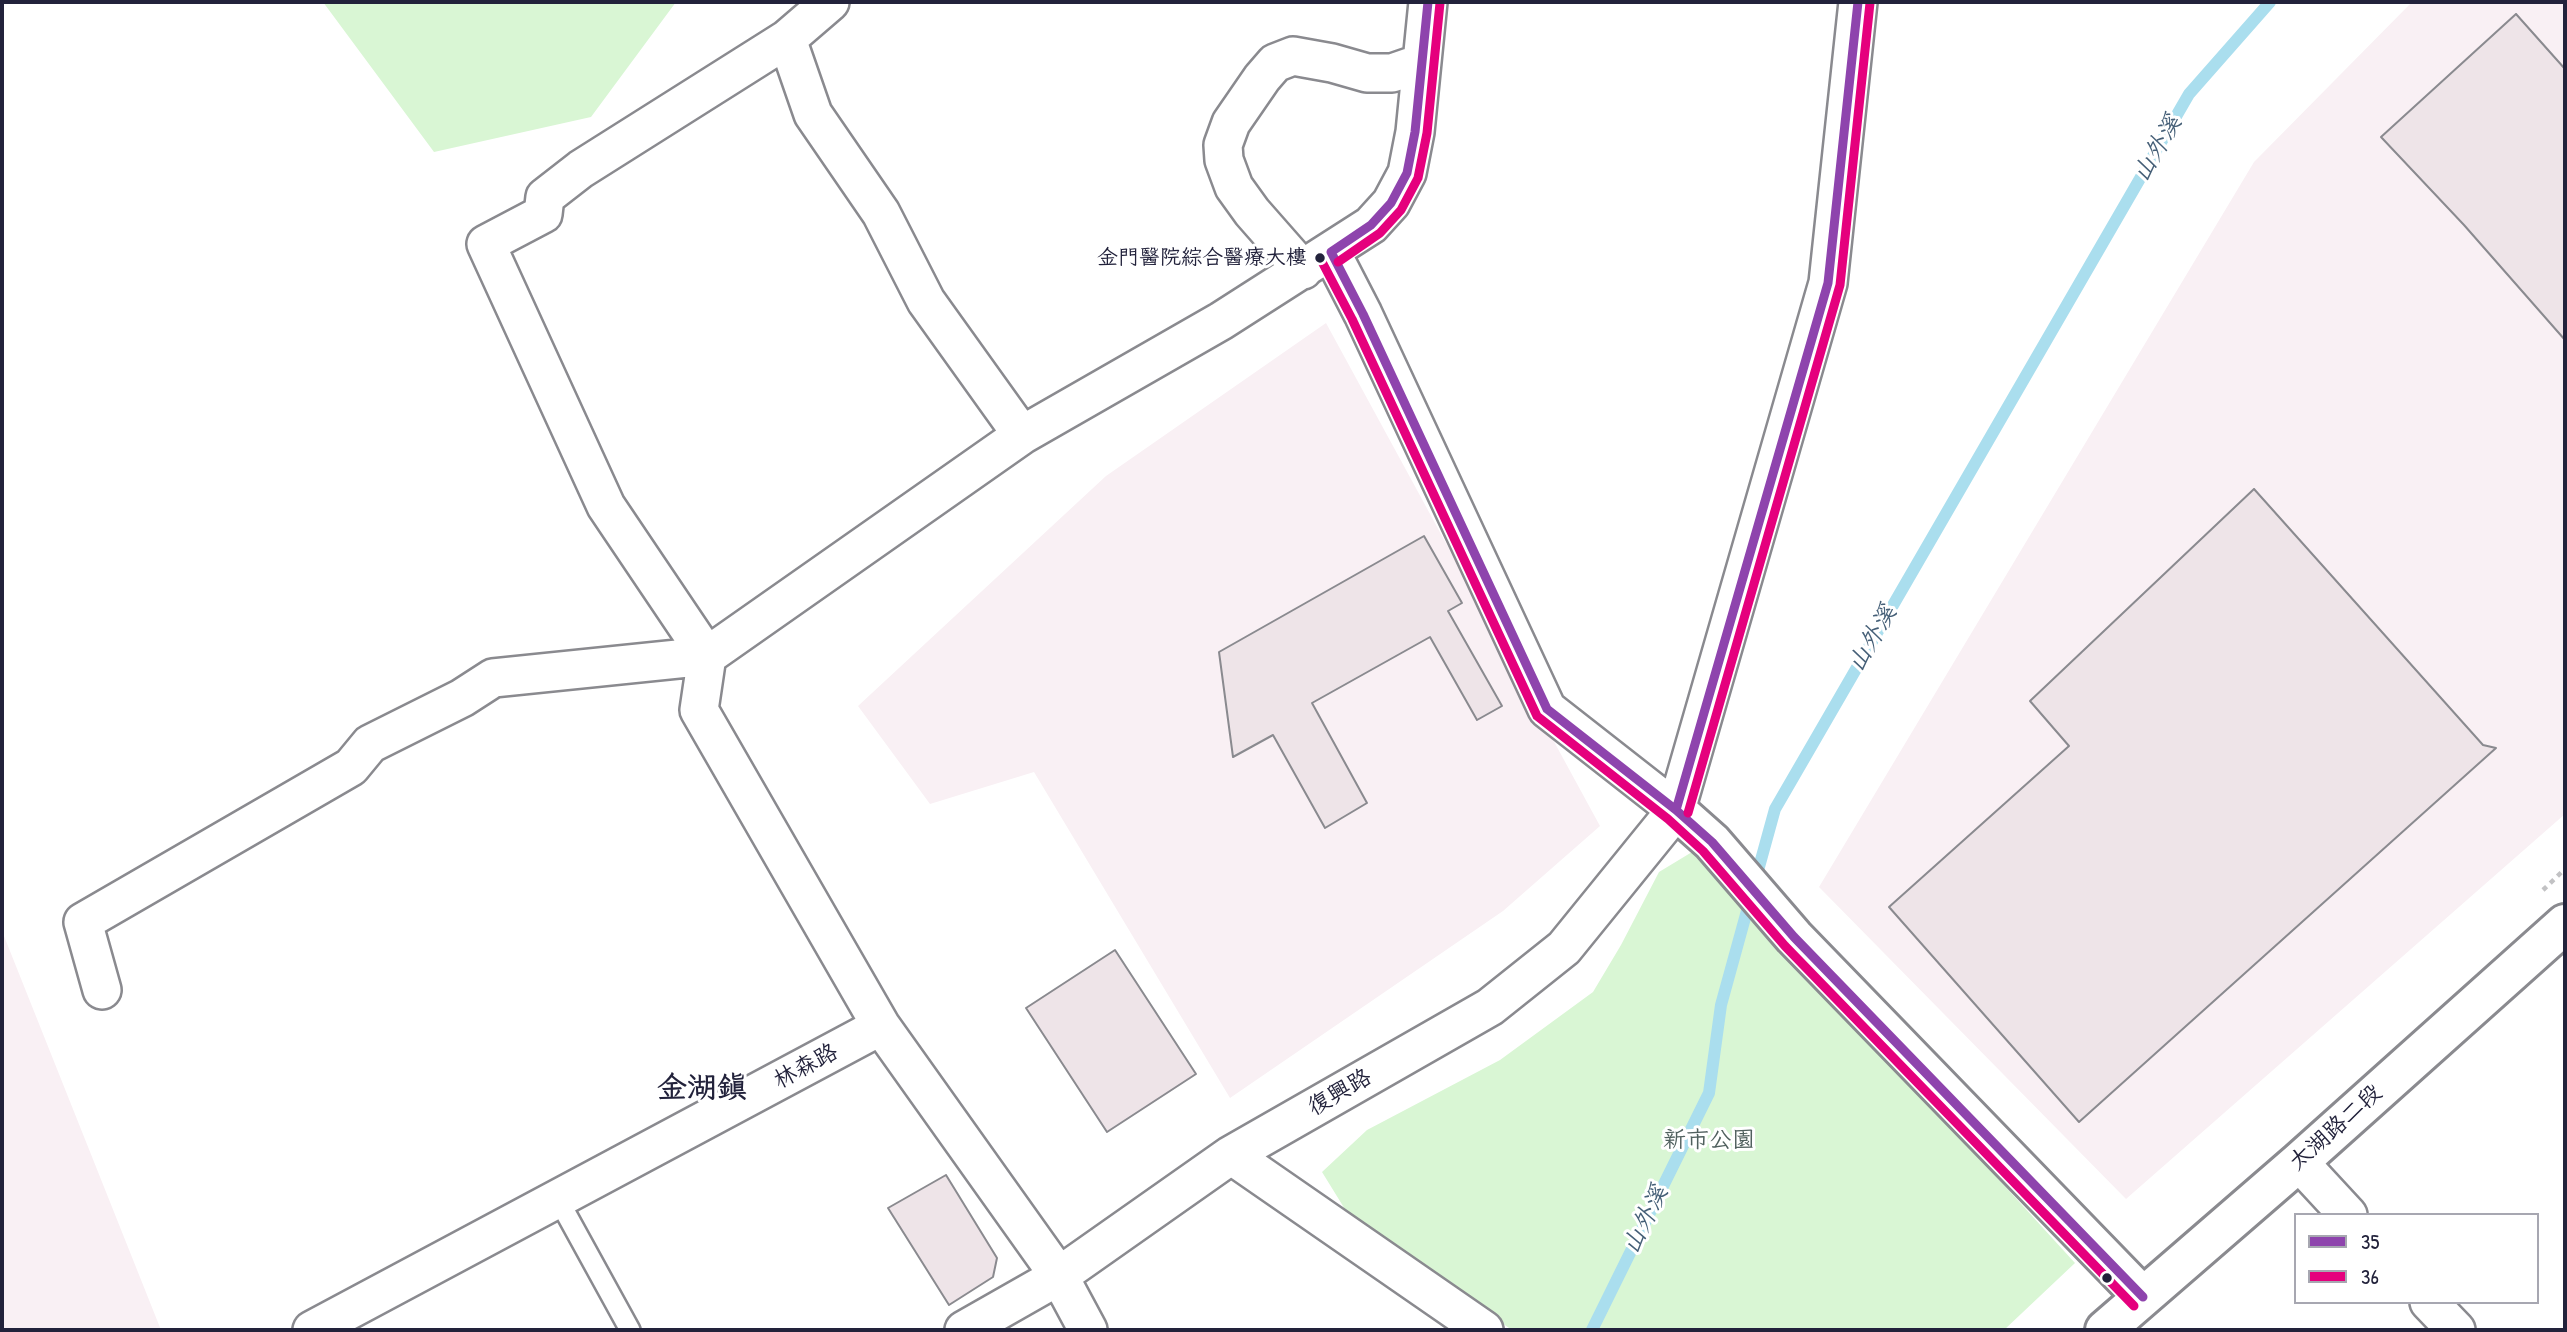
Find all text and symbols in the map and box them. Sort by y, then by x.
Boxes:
water label: 山外溪 [2128,111,2188,187]
place label: 金門醫院綜合醫療大樓 [1097,245,1307,271]
marker: 金門醫院綜合醫療大樓 [1313,251,1327,265]
water label: 山外溪 [1843,601,1903,677]
street label: 林森路 [769,1039,843,1095]
street label: 復興路 [1303,1064,1377,1122]
district label: 金湖鎮 [657,1071,747,1107]
street label: 太湖路二段 [2284,1079,2388,1177]
park label: 新市公園 [1663,1127,1755,1155]
water label: 山外溪 [1617,1181,1675,1259]
legend [2294,1213,2539,1304]
text: 35 [2361,1227,2379,1256]
text: 36 [2361,1262,2379,1291]
unlabelled marker [2100,1271,2114,1285]

